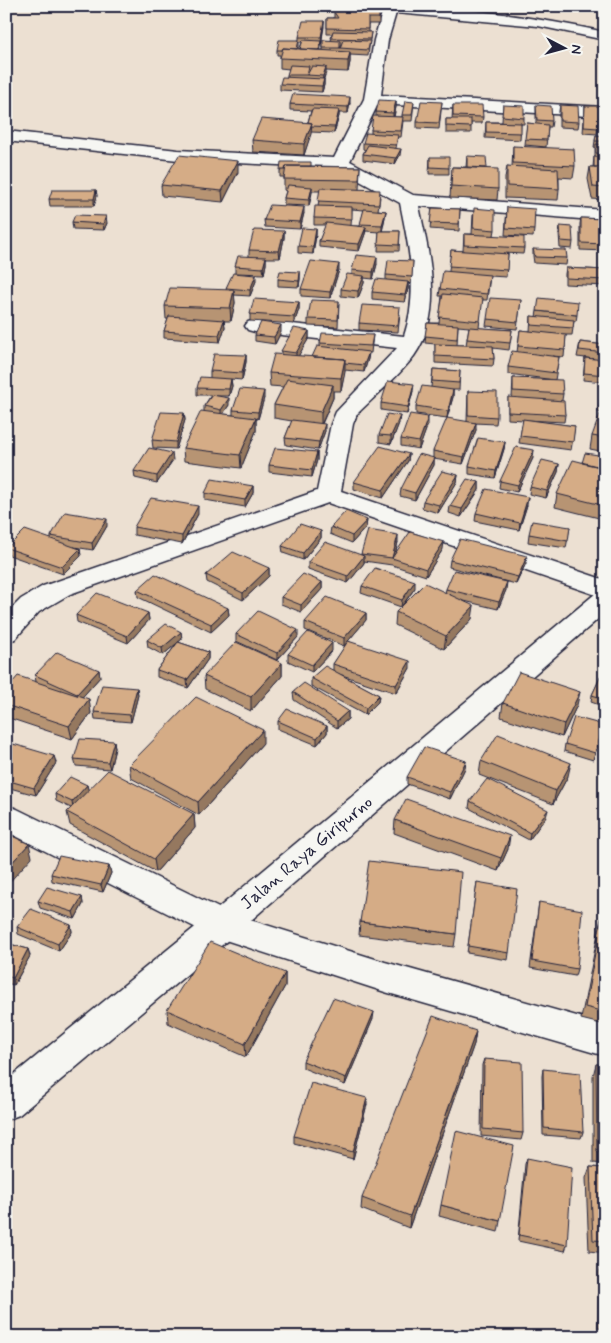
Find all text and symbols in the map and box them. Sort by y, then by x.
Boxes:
north arrow [538,22,588,72]
text: N [566,44,585,55]
street label: Jalan Raya Giripurno [236,791,378,915]

